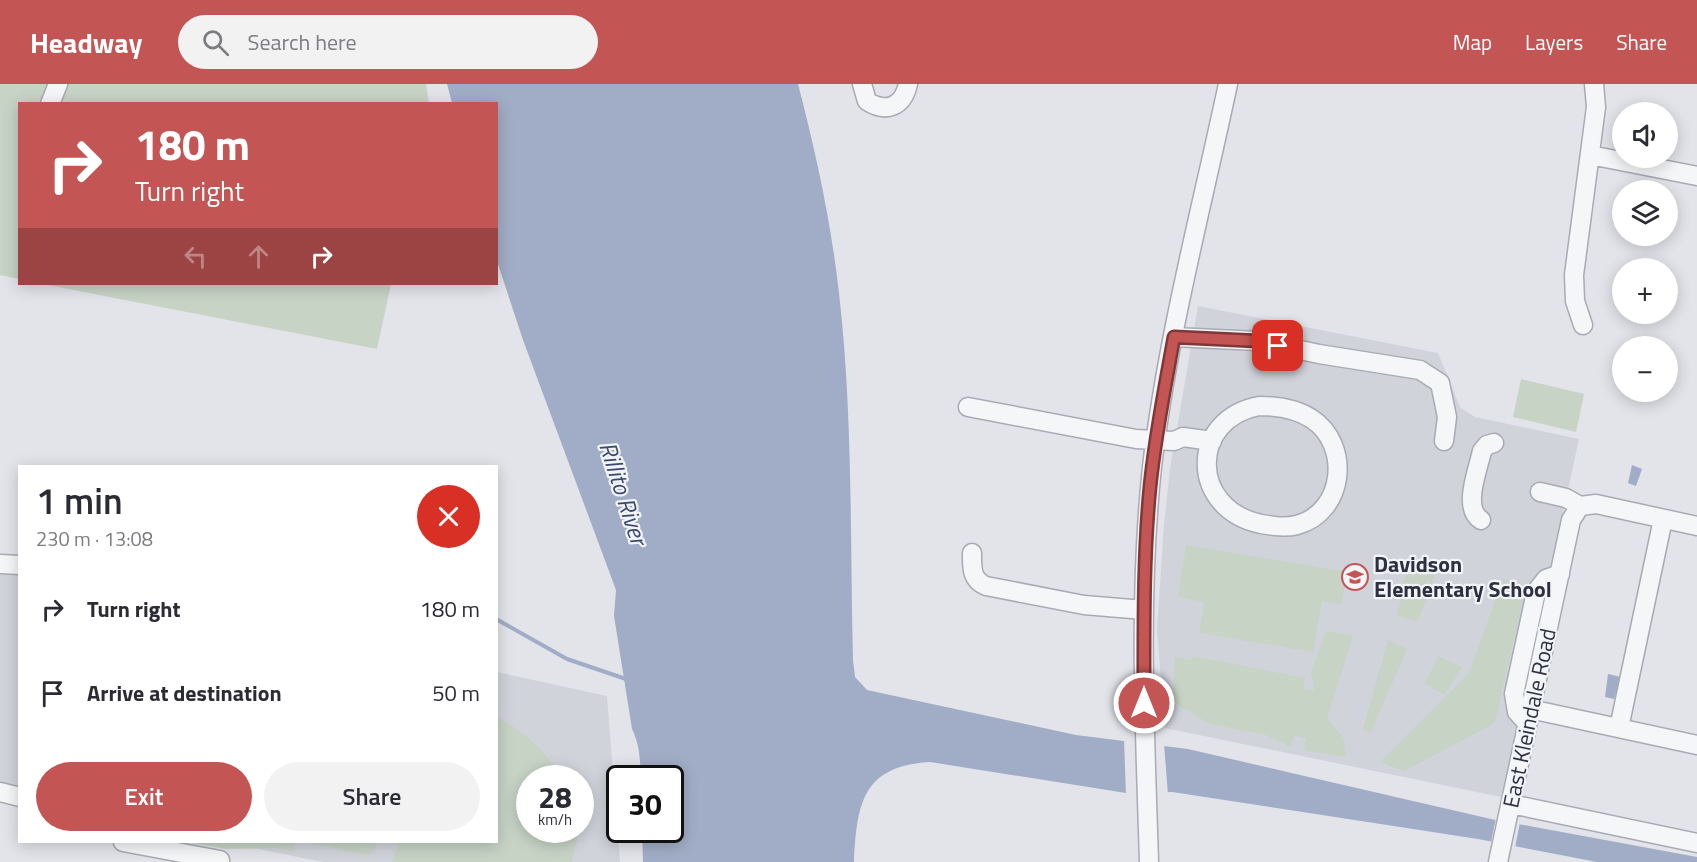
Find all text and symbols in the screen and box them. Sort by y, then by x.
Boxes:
search box [178,15,598,69]
text: Headway [30,21,142,64]
text: Search here [247,25,357,59]
icon: search [199,26,232,59]
text: Map [1453,26,1492,58]
text: Layers [1525,26,1583,58]
text: Share [1616,26,1667,58]
map controls [1612,102,1678,402]
button: sound [1612,102,1678,168]
text: 180 m [135,112,250,176]
icon: right [36,126,114,204]
text: Turn right [135,170,244,211]
button: layers [1612,180,1678,246]
icon: left [179,240,212,273]
icon: ahead [242,240,275,273]
icon: right [305,240,338,273]
button: + [1612,258,1678,324]
pin [1252,320,1303,371]
icon: arrive [1261,329,1294,362]
button: − [1612,336,1678,402]
water label: Rillito River [590,437,659,552]
text: 1 min [36,473,123,528]
button: close [417,485,480,548]
text: 230 m · 13:08 [36,523,153,554]
place label: Davidson Elementary School [1374,547,1552,606]
school or university icon: Davidson Elementary School [1340,562,1370,592]
text: Turn right [87,592,181,626]
text: 180 m [420,592,480,626]
icon: right [36,593,69,626]
street label: East Kleindale Road [1493,625,1565,811]
position arrow [1112,671,1176,735]
text: Arrive at destination [87,676,282,710]
text: 50 m [432,676,480,710]
icon: arrive [36,677,69,710]
button: Exit [36,762,252,831]
button: Share [264,762,480,831]
speed limit sign: 30 [606,765,684,843]
text: 28 [538,774,572,820]
text: km/h [538,808,572,831]

